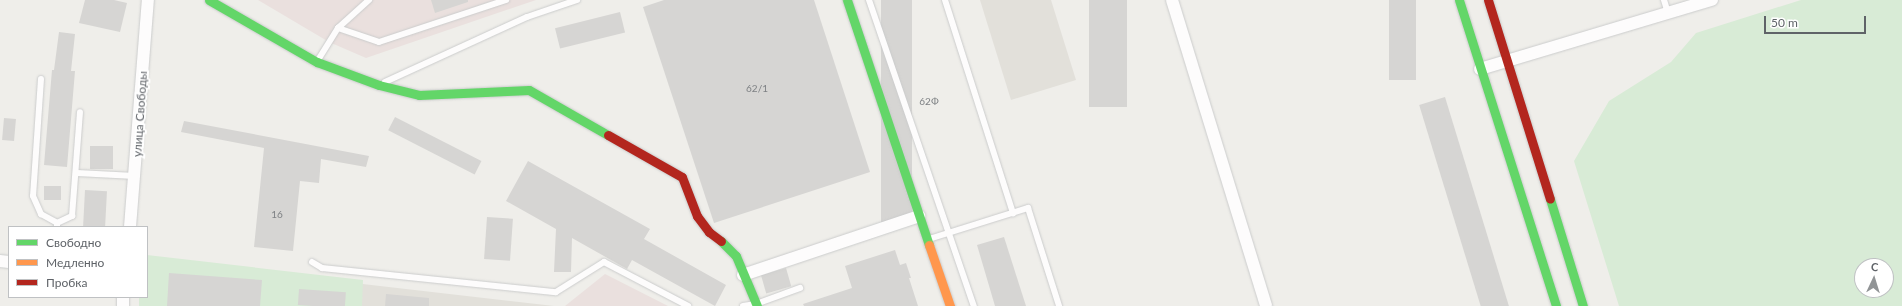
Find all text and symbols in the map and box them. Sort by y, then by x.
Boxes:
scale bar [1766,8,1868,34]
text: 50 m [1771,15,1798,30]
street label: улица Свободы [130,70,150,158]
house number: 62/1 [746,83,768,95]
house number: 62Ф [919,96,939,108]
house number: 16 [271,209,283,221]
legend [8,226,148,298]
text: Свободно [46,235,101,250]
text: Медленно [46,255,104,270]
north arrow [1854,258,1894,298]
text: С [1871,260,1879,273]
text: Пробка [46,275,87,290]

